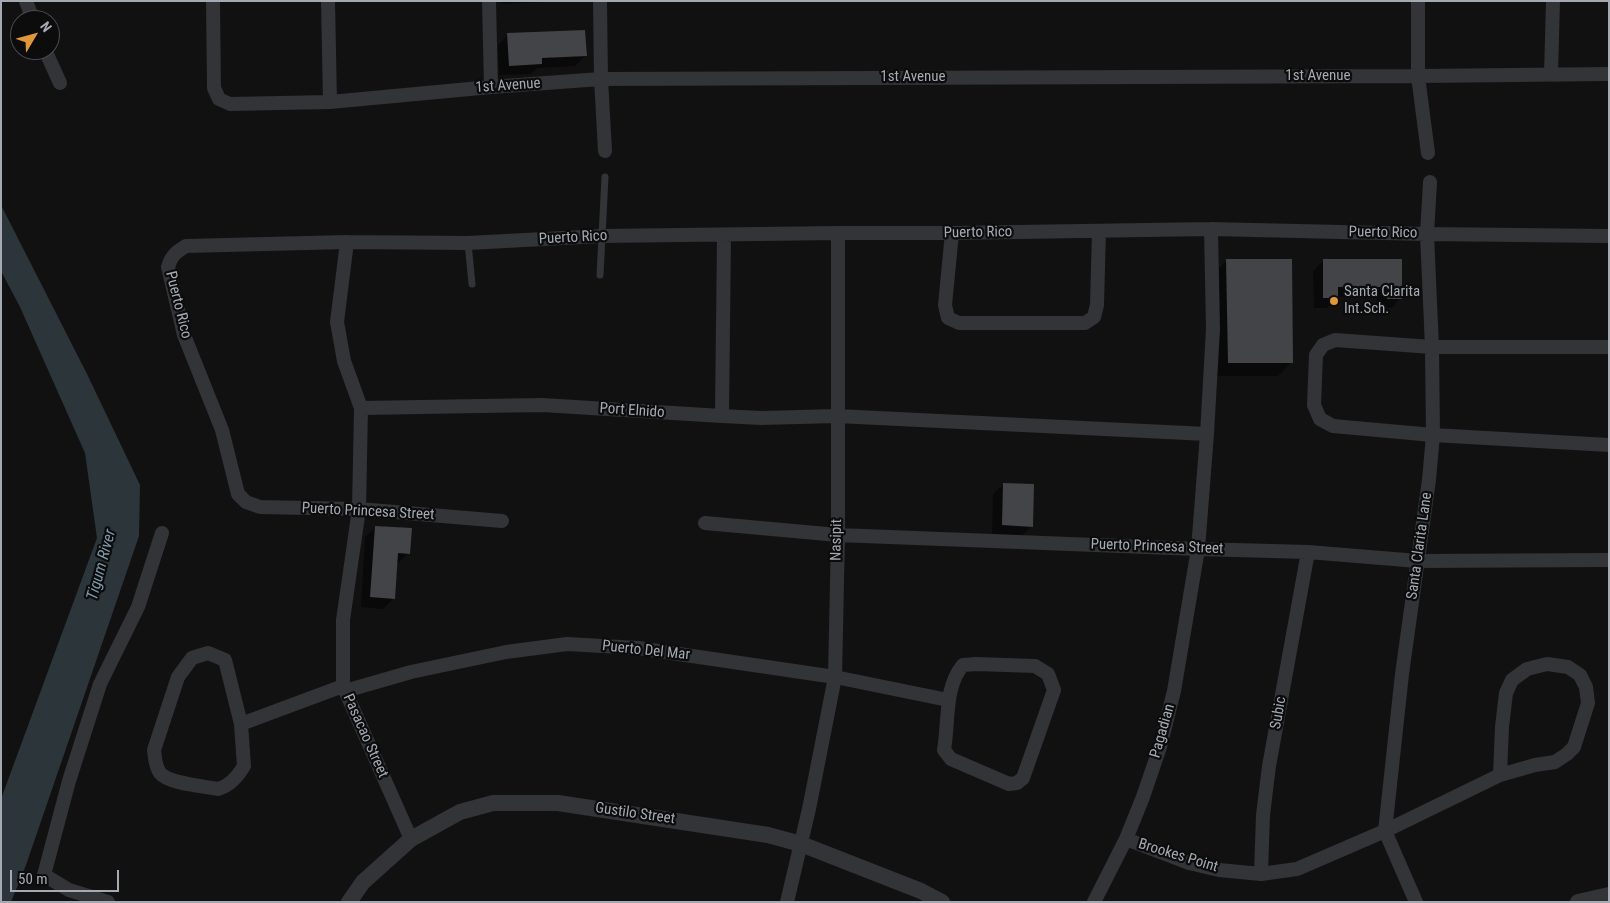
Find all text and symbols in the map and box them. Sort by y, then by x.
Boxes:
north arrow [10,10,60,60]
text: N [37,18,55,35]
street label: 1st Avenue [1285,67,1351,85]
street label: 1st Avenue [880,68,946,86]
street label: 1st Avenue [475,75,541,97]
street label: Puerto Rico [944,223,1012,243]
street label: Puerto Rico [1349,223,1417,243]
street label: Puerto Rico [538,227,608,249]
street label: Puerto Rico [161,270,195,340]
place label: Santa Clarita Int.Sch. [1344,283,1420,318]
marker: Santa Clarita Int.Sch. [1328,295,1340,307]
street label: Port Elnido [599,400,665,422]
street label: Santa Clarita Lane [1404,491,1436,601]
street label: Puerto Princesa Street [301,500,435,524]
street label: Nasipit [828,519,846,561]
water label: Tigum River [83,528,121,602]
street label: Puerto Princesa Street [1090,536,1224,558]
street label: Puerto Del Mar [601,637,691,665]
street label: Pasacao Street [339,691,391,781]
street label: Subic [1267,695,1291,731]
street label: Pagadian [1147,702,1179,760]
street label: Gustilo Street [594,799,676,829]
street label: Brookes Point [1136,835,1220,877]
scale bar [12,860,121,892]
text: 50 m [18,870,48,888]

